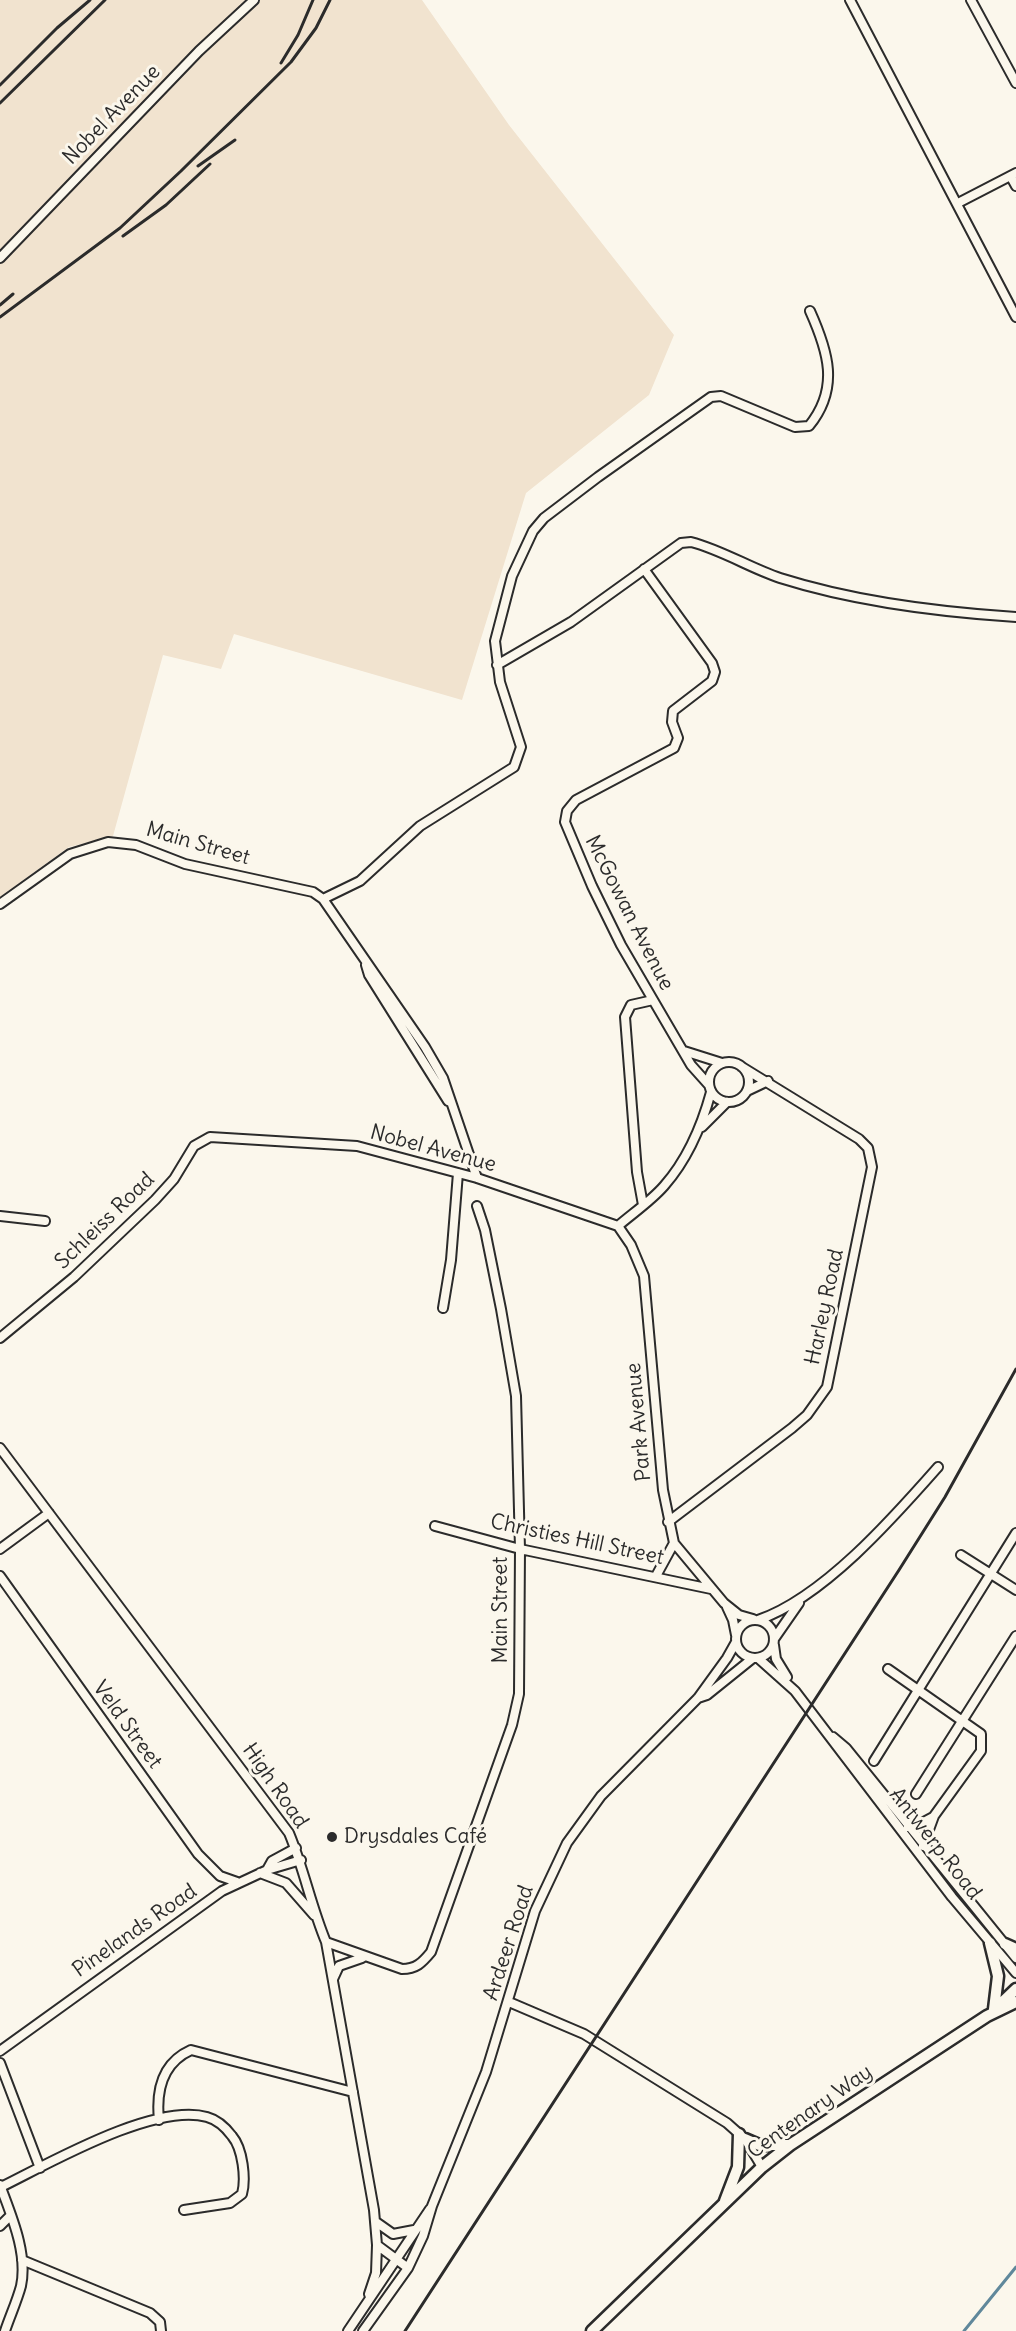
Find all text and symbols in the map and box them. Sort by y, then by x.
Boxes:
street label: Nobel Avenue [58,60,166,170]
street label: Main Street [143,817,253,871]
street label: McGowan Avenue [579,831,679,995]
street label: Nobel Avenue [367,1120,499,1178]
street label: Schleiss Road [50,1167,160,1275]
street label: Harley Road [800,1247,850,1367]
street label: Park Avenue [621,1362,657,1482]
street label: Christies Hill Street [488,1509,666,1571]
street label: Main Street [488,1557,514,1663]
street label: Veld Street [87,1676,167,1774]
street label: High Road [237,1739,313,1833]
street label: Antwerp Road [883,1783,987,1905]
place label: Drysdales Café [344,1824,487,1850]
marker: Drysdales Café [325,1830,339,1844]
street label: Pinelands Road [68,1879,202,1983]
street label: Ardeer Road [479,1882,539,2004]
street label: Centenary Way [743,2060,877,2164]

